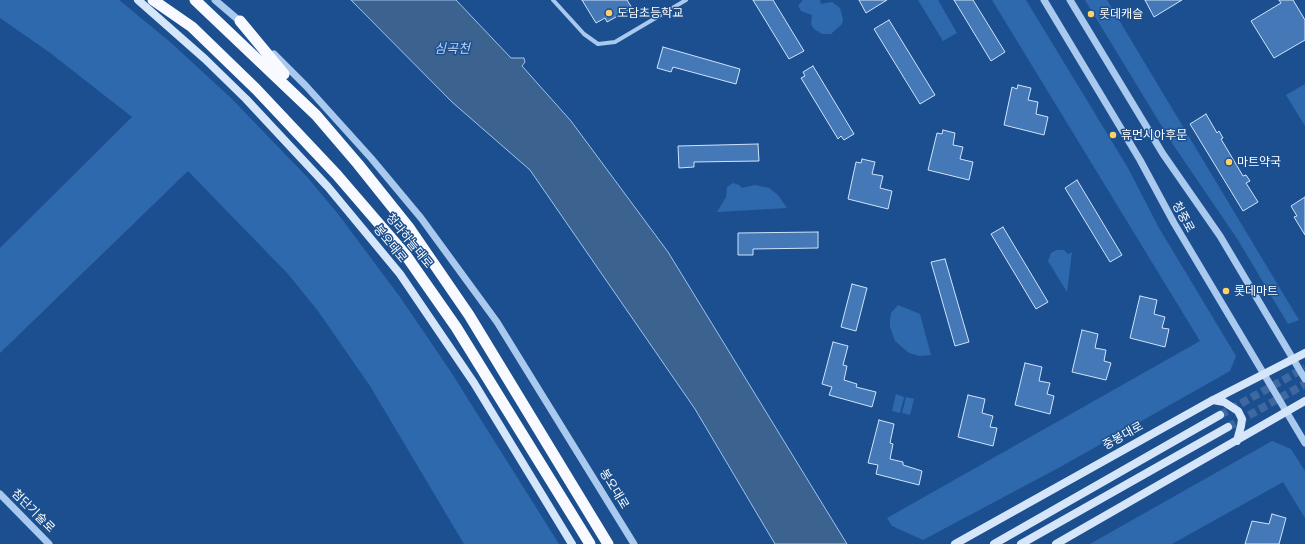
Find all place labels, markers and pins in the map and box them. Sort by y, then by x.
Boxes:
place label: 도담초등학교 [617,6,683,20]
place label: 롯데캐슬 [1099,7,1143,21]
marker: 도담초등학교 [604,8,614,18]
marker: 롯데캐슬 [1086,9,1096,19]
place label: 휴먼시아후문 [1121,128,1187,142]
marker: 휴먼시아후문 [1108,130,1118,140]
place label: 마트약국 [1237,155,1281,169]
marker: 마트약국 [1224,157,1234,167]
place label: 롯데마트 [1234,284,1278,298]
marker: 롯데마트 [1221,286,1231,296]

